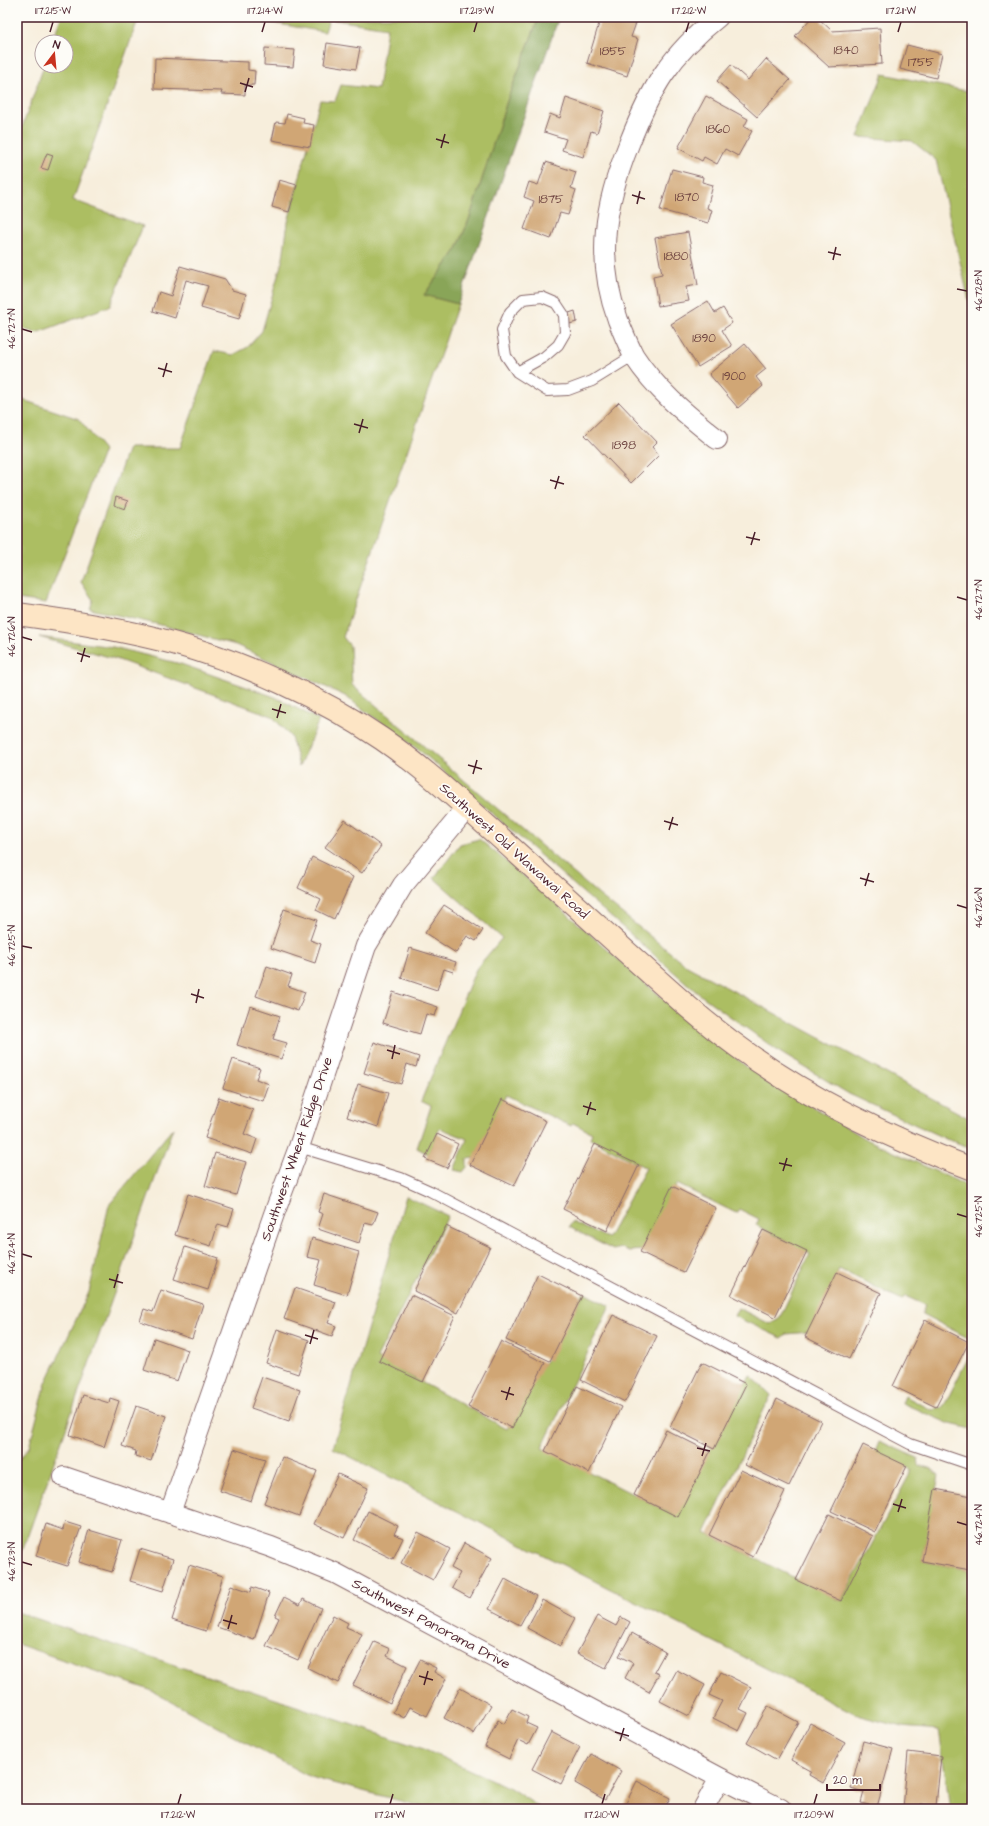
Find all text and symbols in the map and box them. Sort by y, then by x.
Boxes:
text: 117.215°W [35,4,71,18]
text: 117.214°W [247,4,283,18]
text: 117.213°W [460,4,494,18]
text: 117.212°W [672,4,707,18]
text: 117.211°W [886,4,917,18]
north arrow [34,34,74,74]
text: N [51,37,62,53]
house number: 1840 [833,42,859,59]
house number: 1855 [600,43,627,60]
house number: 1755 [908,54,934,71]
house number: 1860 [706,121,731,138]
house number: 1870 [675,189,700,206]
house number: 1875 [538,191,564,208]
house number: 1880 [664,248,689,265]
text: 46.728°N [972,270,986,312]
text: 46.727°N [5,309,19,349]
house number: 1890 [692,330,716,347]
house number: 1900 [722,368,746,385]
house number: 1898 [612,437,636,454]
text: 46.727°N [972,580,986,620]
text: 46.726°N [5,616,19,658]
street label: Southwest Old Wawawai Road [435,778,593,924]
text: 46.726°N [972,887,986,929]
text: 46.725°N [5,925,19,967]
street label: Southwest Wheat Ridge Drive [256,1054,338,1244]
text: 46.725°N [972,1196,986,1238]
text: 46.724°N [5,1233,19,1275]
text: 46.724°N [972,1504,986,1546]
text: 46.723°N [5,1542,19,1582]
street label: Southwest Panorama Drive [348,1574,514,1675]
scale bar [827,1766,880,1792]
text: 20 m [833,1772,862,1789]
text: 117.212°W [161,1808,196,1822]
text: 117.211°W [375,1808,406,1822]
text: 117.210°W [584,1808,620,1822]
text: 117.209°W [794,1808,834,1822]

